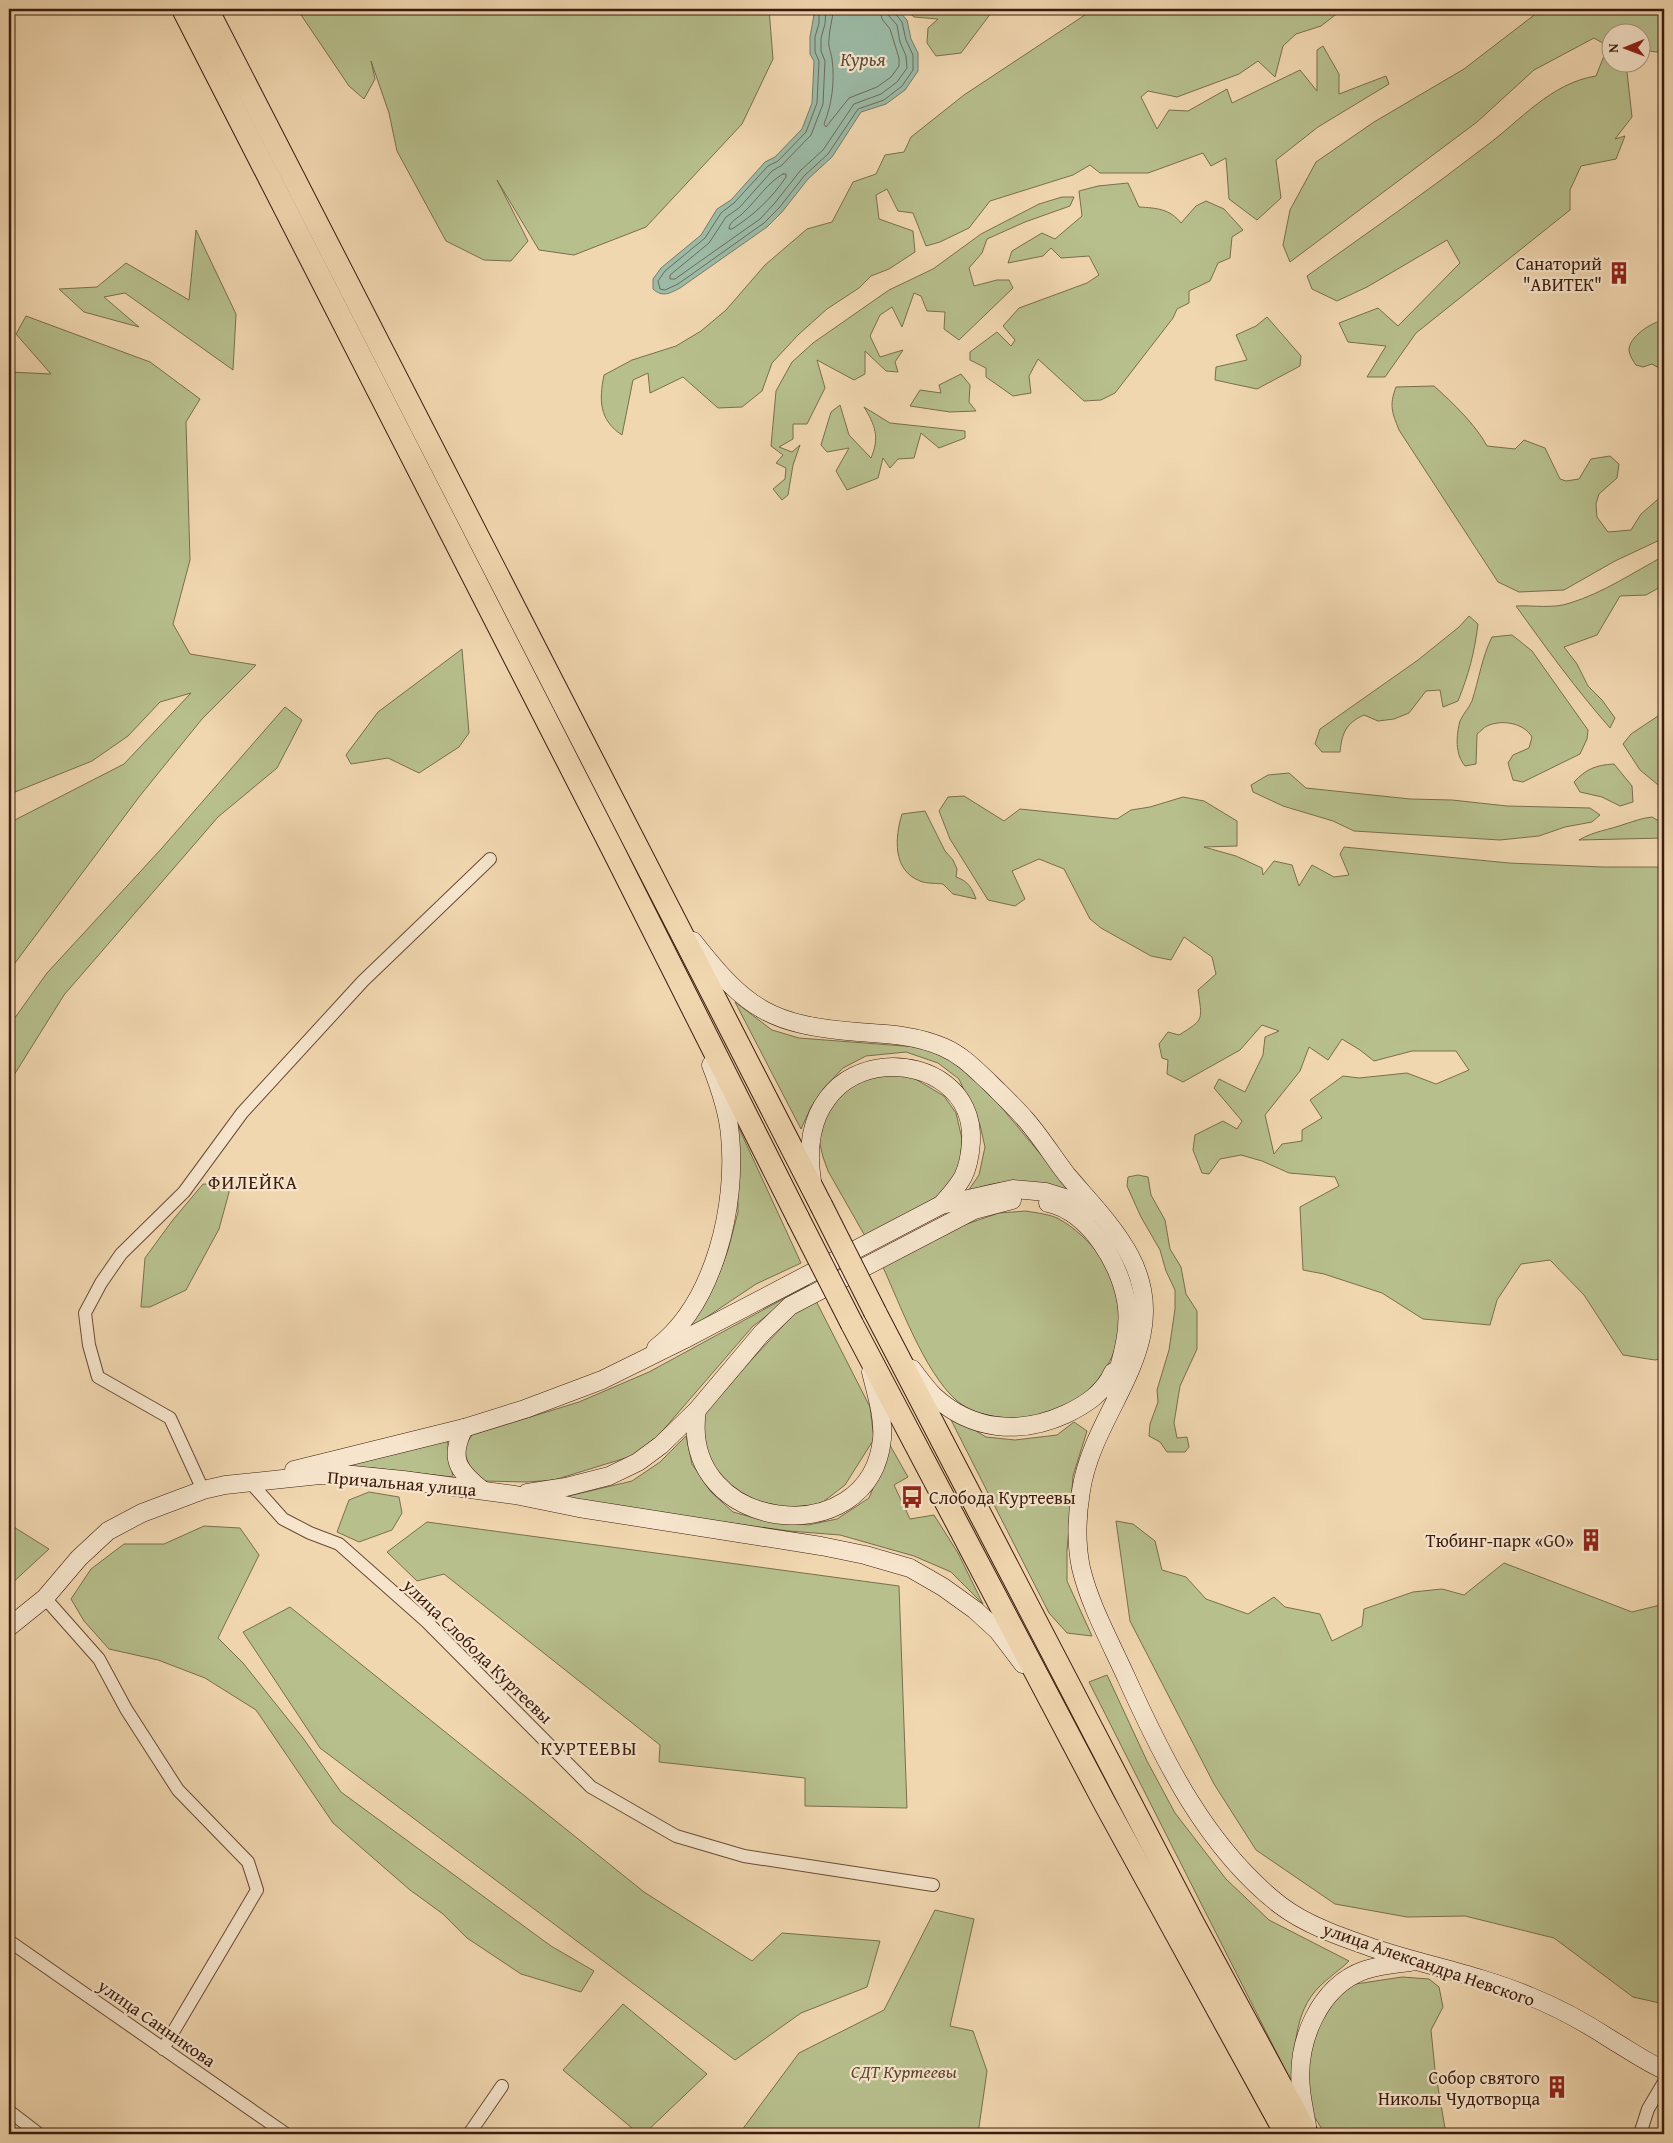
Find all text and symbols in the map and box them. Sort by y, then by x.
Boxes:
north arrow [1600,22,1650,72]
text: N [1603,43,1623,53]
water label: Курья [840,45,886,73]
place label: Санаторий "АВИТЕК" [1516,250,1602,298]
building icon: Санаторий "АВИТЕК" [1606,260,1632,286]
district label: ФИЛЕЙКА [208,1168,298,1196]
street label: Причальная улица [326,1463,478,1503]
bus stop icon: Слобода Куртеевы [899,1484,925,1510]
place label: Слобода Куртеевы [929,1484,1076,1511]
place label: Тюбинг-парк «GO» [1426,1527,1574,1554]
building icon: Тюбинг-парк «GO» [1578,1527,1604,1553]
street label: улица Слобода Куртеевы [396,1571,559,1730]
district label: КУРТЕЕВЫ [541,1734,637,1762]
street label: улица Александра Невского [1318,1915,1539,2013]
street label: улица Санникова [92,1972,222,2074]
park label: СДТ Куртеевы [851,2058,957,2085]
place label: Собор святого Николы Чудотворца [1378,2064,1540,2112]
building icon: Собор святого Николы Чудотворца [1544,2074,1570,2100]

